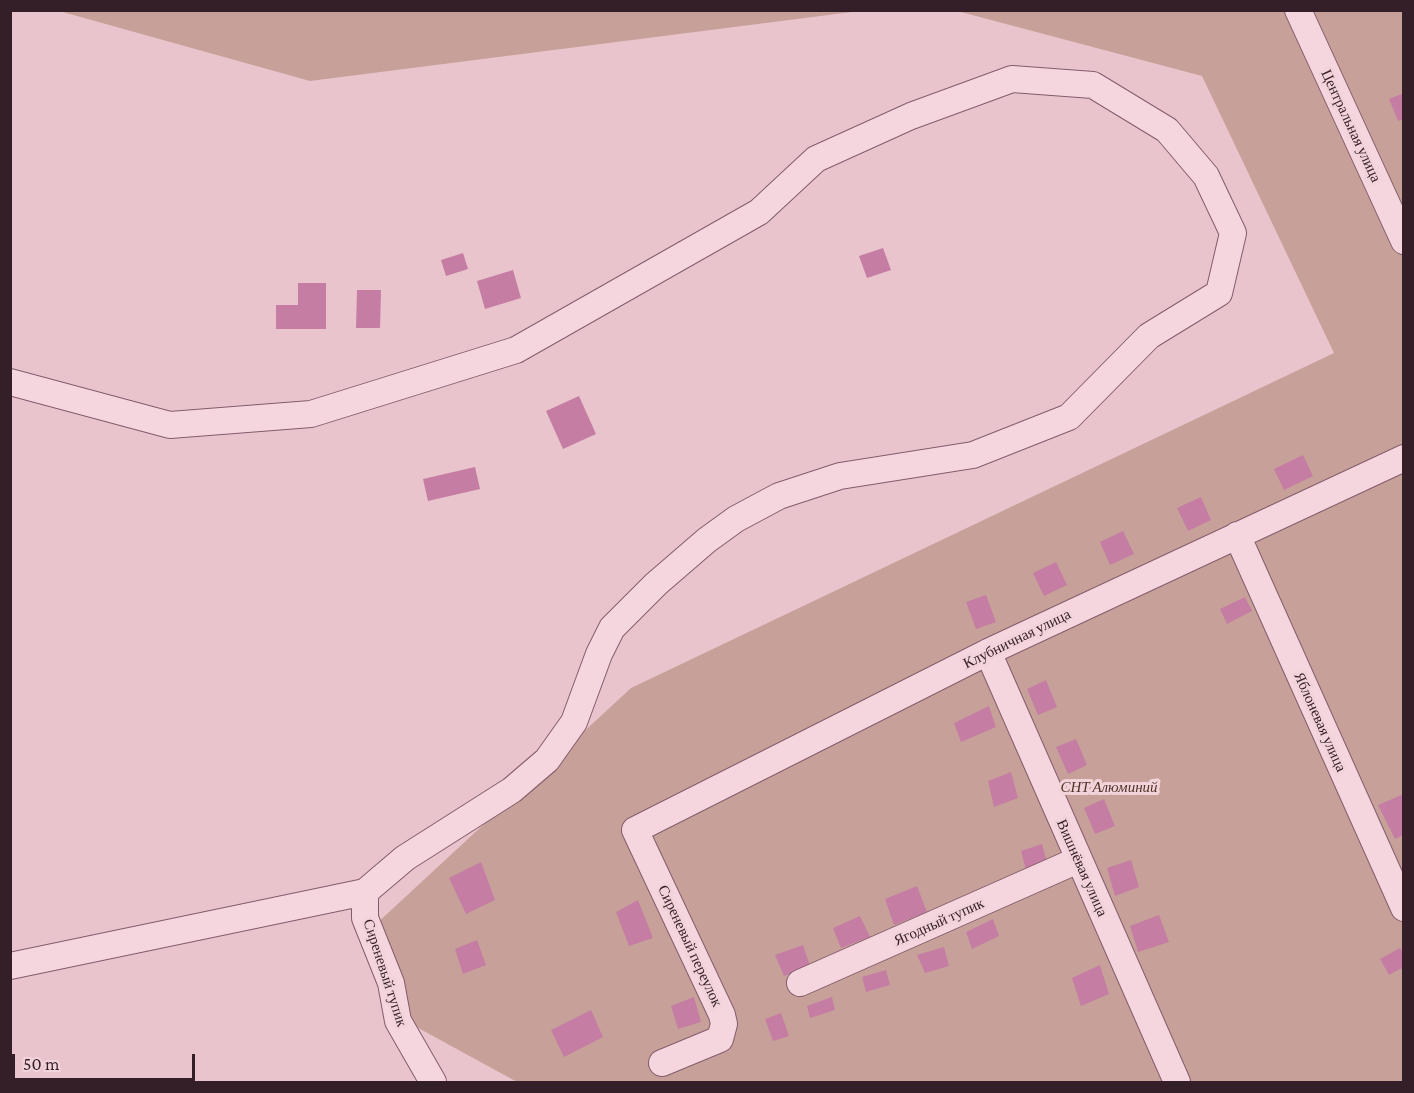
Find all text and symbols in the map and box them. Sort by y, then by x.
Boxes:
street label: Центральная улица [1317,67,1385,185]
street label: Клубничная улица [960,605,1074,673]
street label: Яблоневая улица [1290,669,1350,775]
park label: СНТ Алюминий [1060,778,1158,796]
street label: Вишнёвая улица [1053,817,1111,919]
street label: Сиреневый переулок [654,882,726,1010]
street label: Ягодный тупик [891,894,987,950]
street label: Сиреневый тупик [359,917,411,1029]
scale bar [15,1042,198,1080]
text: 50 m [23,1054,60,1074]

